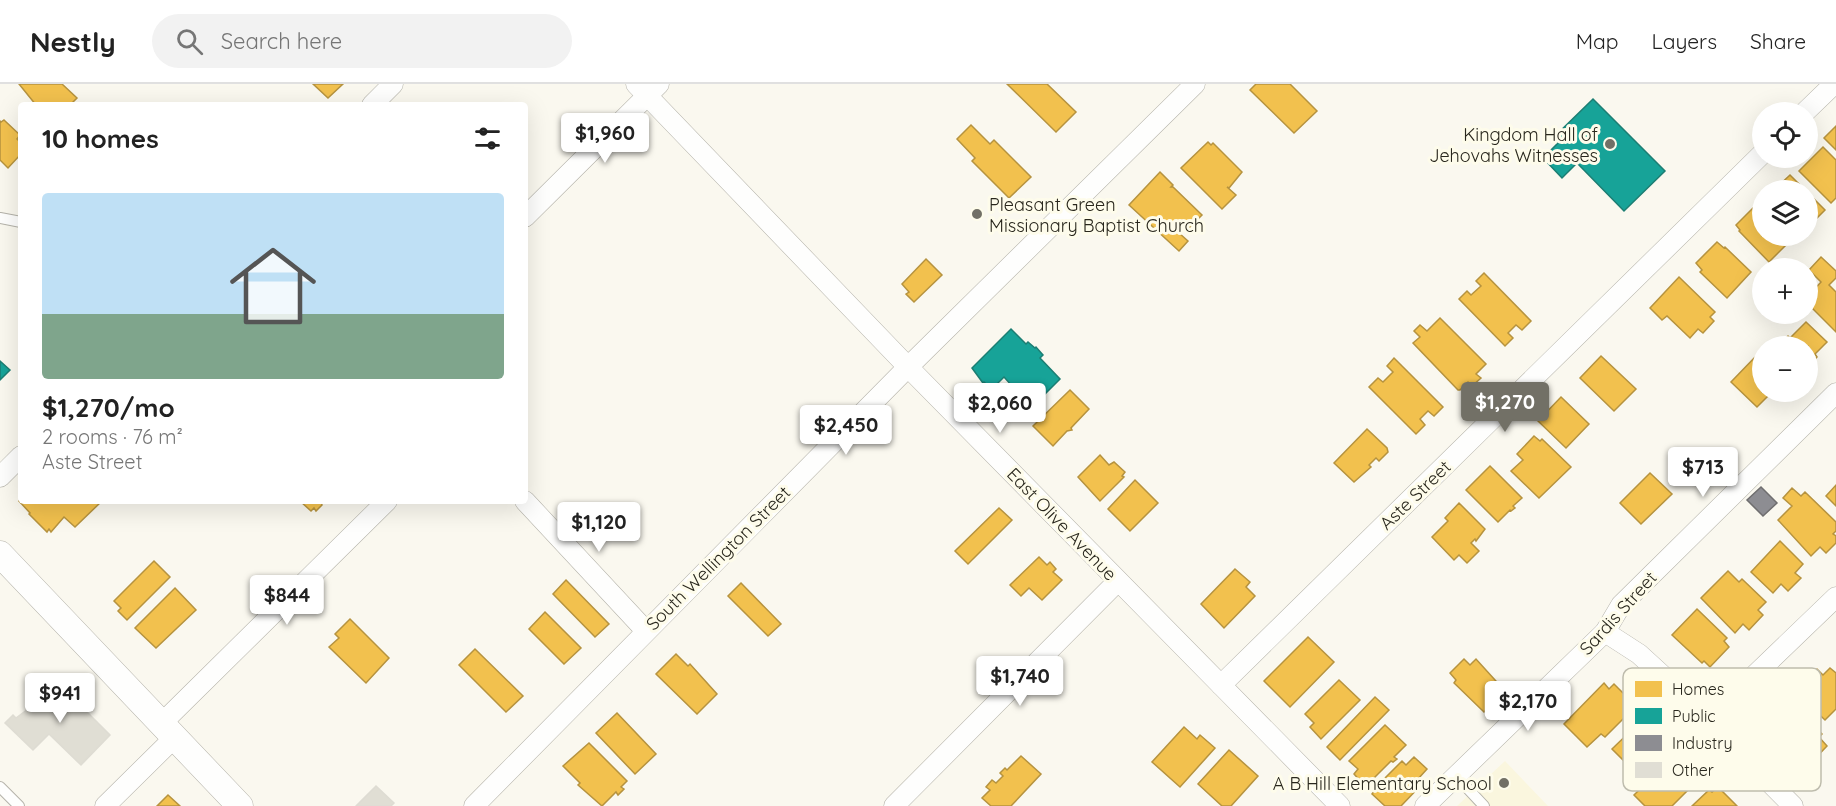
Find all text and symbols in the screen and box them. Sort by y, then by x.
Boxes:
search box [152,14,572,68]
text: Nestly [30,24,116,59]
icon: search [173,25,206,58]
text: Search here [221,27,342,55]
text: Map [1576,28,1619,54]
text: Layers [1652,28,1717,54]
text: Share [1750,28,1806,54]
map controls [1752,102,1818,402]
button: locate [1752,102,1818,168]
pin: $1,960 [556,113,654,164]
text: $1,960 [575,120,635,145]
text: 10 homes [42,122,159,155]
icon: filters [471,122,504,155]
place label: Kingdom Hall of Jehovahs Witnesses [1429,123,1599,167]
marker: Kingdom Hall of Jehovahs Witnesses [1603,137,1617,151]
button: layers [1752,180,1818,246]
place label: Pleasant Green Missionary Baptist Church [989,193,1204,237]
marker: Pleasant Green Missionary Baptist Church [970,207,984,221]
icon: home [219,232,327,340]
button: + [1752,258,1818,324]
button: − [1752,336,1818,402]
pin: $1,270 [1456,382,1554,433]
pin: $2,060 [951,383,1049,434]
text: $1,270 [1475,389,1535,414]
text: $2,060 [968,390,1032,415]
text: $1,270/mo [42,391,175,424]
pin: $2,450 [797,405,895,456]
text: $2,450 [814,412,878,437]
text: 2 rooms · 76 m² [42,424,183,449]
pin: $713 [1667,447,1739,498]
text: Aste Street [42,449,142,474]
text: $713 [1682,454,1724,479]
street label: Aste Street [1375,455,1455,535]
street label: East Olive Avenue [1002,463,1122,585]
street label: South Wellington Street [641,481,795,635]
pin: $1,120 [550,502,648,553]
text: $1,120 [571,509,627,534]
street label: Sardis Street [1574,566,1662,660]
pin: $844 [251,575,323,626]
text: $844 [264,582,310,607]
pin: $1,740 [971,656,1069,707]
text: $1,740 [990,663,1050,688]
legend [1623,668,1821,791]
pin: $941 [24,673,96,724]
text: Homes [1672,679,1724,699]
text: $941 [39,680,81,705]
pin: $2,170 [1479,681,1577,732]
text: $2,170 [1499,688,1557,713]
text: Public [1672,706,1716,726]
text: Industry [1672,733,1732,753]
text: Other [1672,760,1714,780]
place label: A B Hill Elementary School [1273,772,1492,795]
marker: A B Hill Elementary School [1497,776,1511,790]

